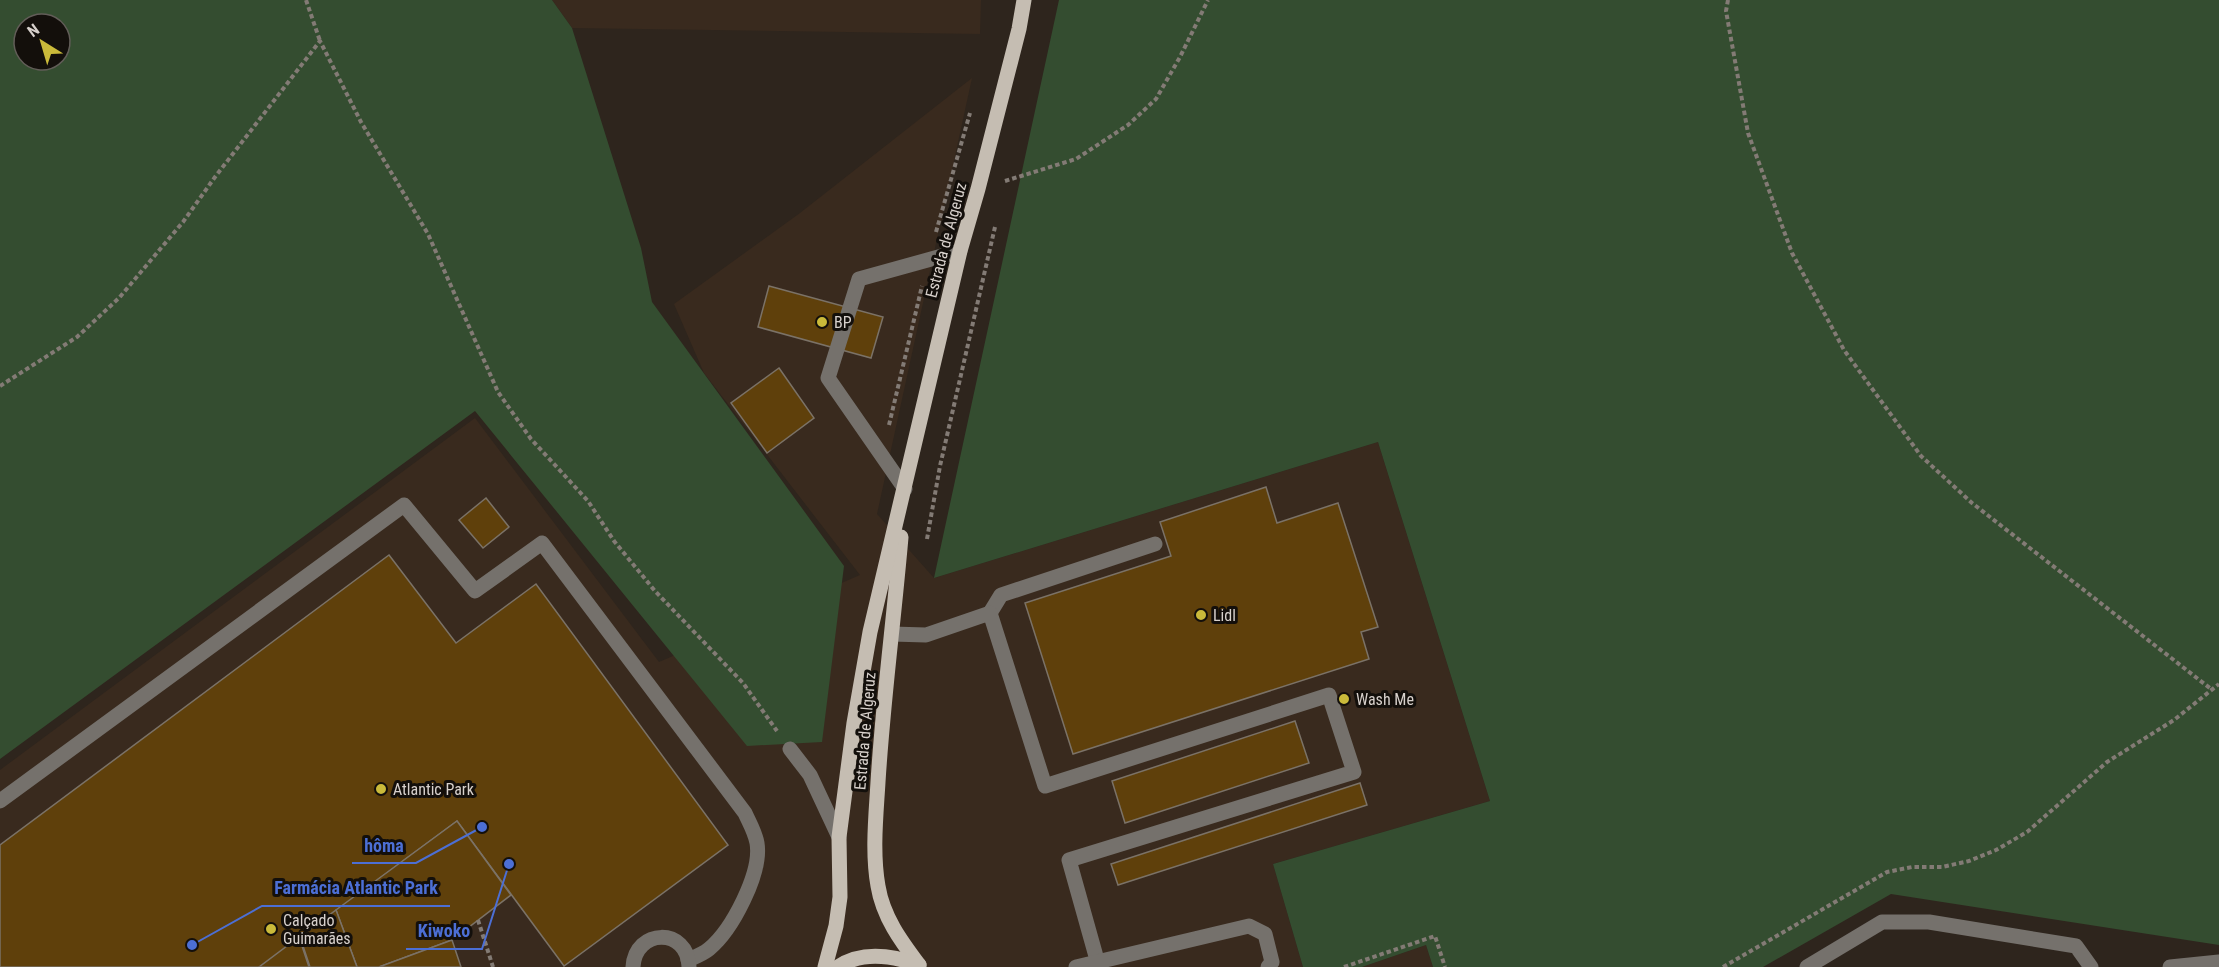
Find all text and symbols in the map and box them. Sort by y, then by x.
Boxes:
north arrow [12,12,72,72]
text: N [24,20,43,41]
street label: Estrada de Algeruz [921,180,971,300]
place label: BP [834,313,852,332]
marker: BP [815,315,829,329]
place label: Lidl [1213,606,1236,625]
marker: Lidl [1194,608,1208,622]
street label: Estrada de Algeruz [850,671,880,791]
place label: Wash Me [1356,690,1414,709]
marker: Wash Me [1337,692,1351,706]
place label: Atlantic Park [393,780,475,799]
marker: Atlantic Park [374,782,388,796]
callout: hôma [352,827,416,863]
text: hôma [364,835,404,856]
callout: Farmácia Atlantic Park [262,870,450,906]
text: Farmácia Atlantic Park [274,877,438,898]
place label: Calçado Guimarães [283,911,351,948]
callout: Kiwoko [406,913,482,949]
text: Kiwoko [418,920,470,941]
marker: Calçado Guimarães [264,922,278,936]

